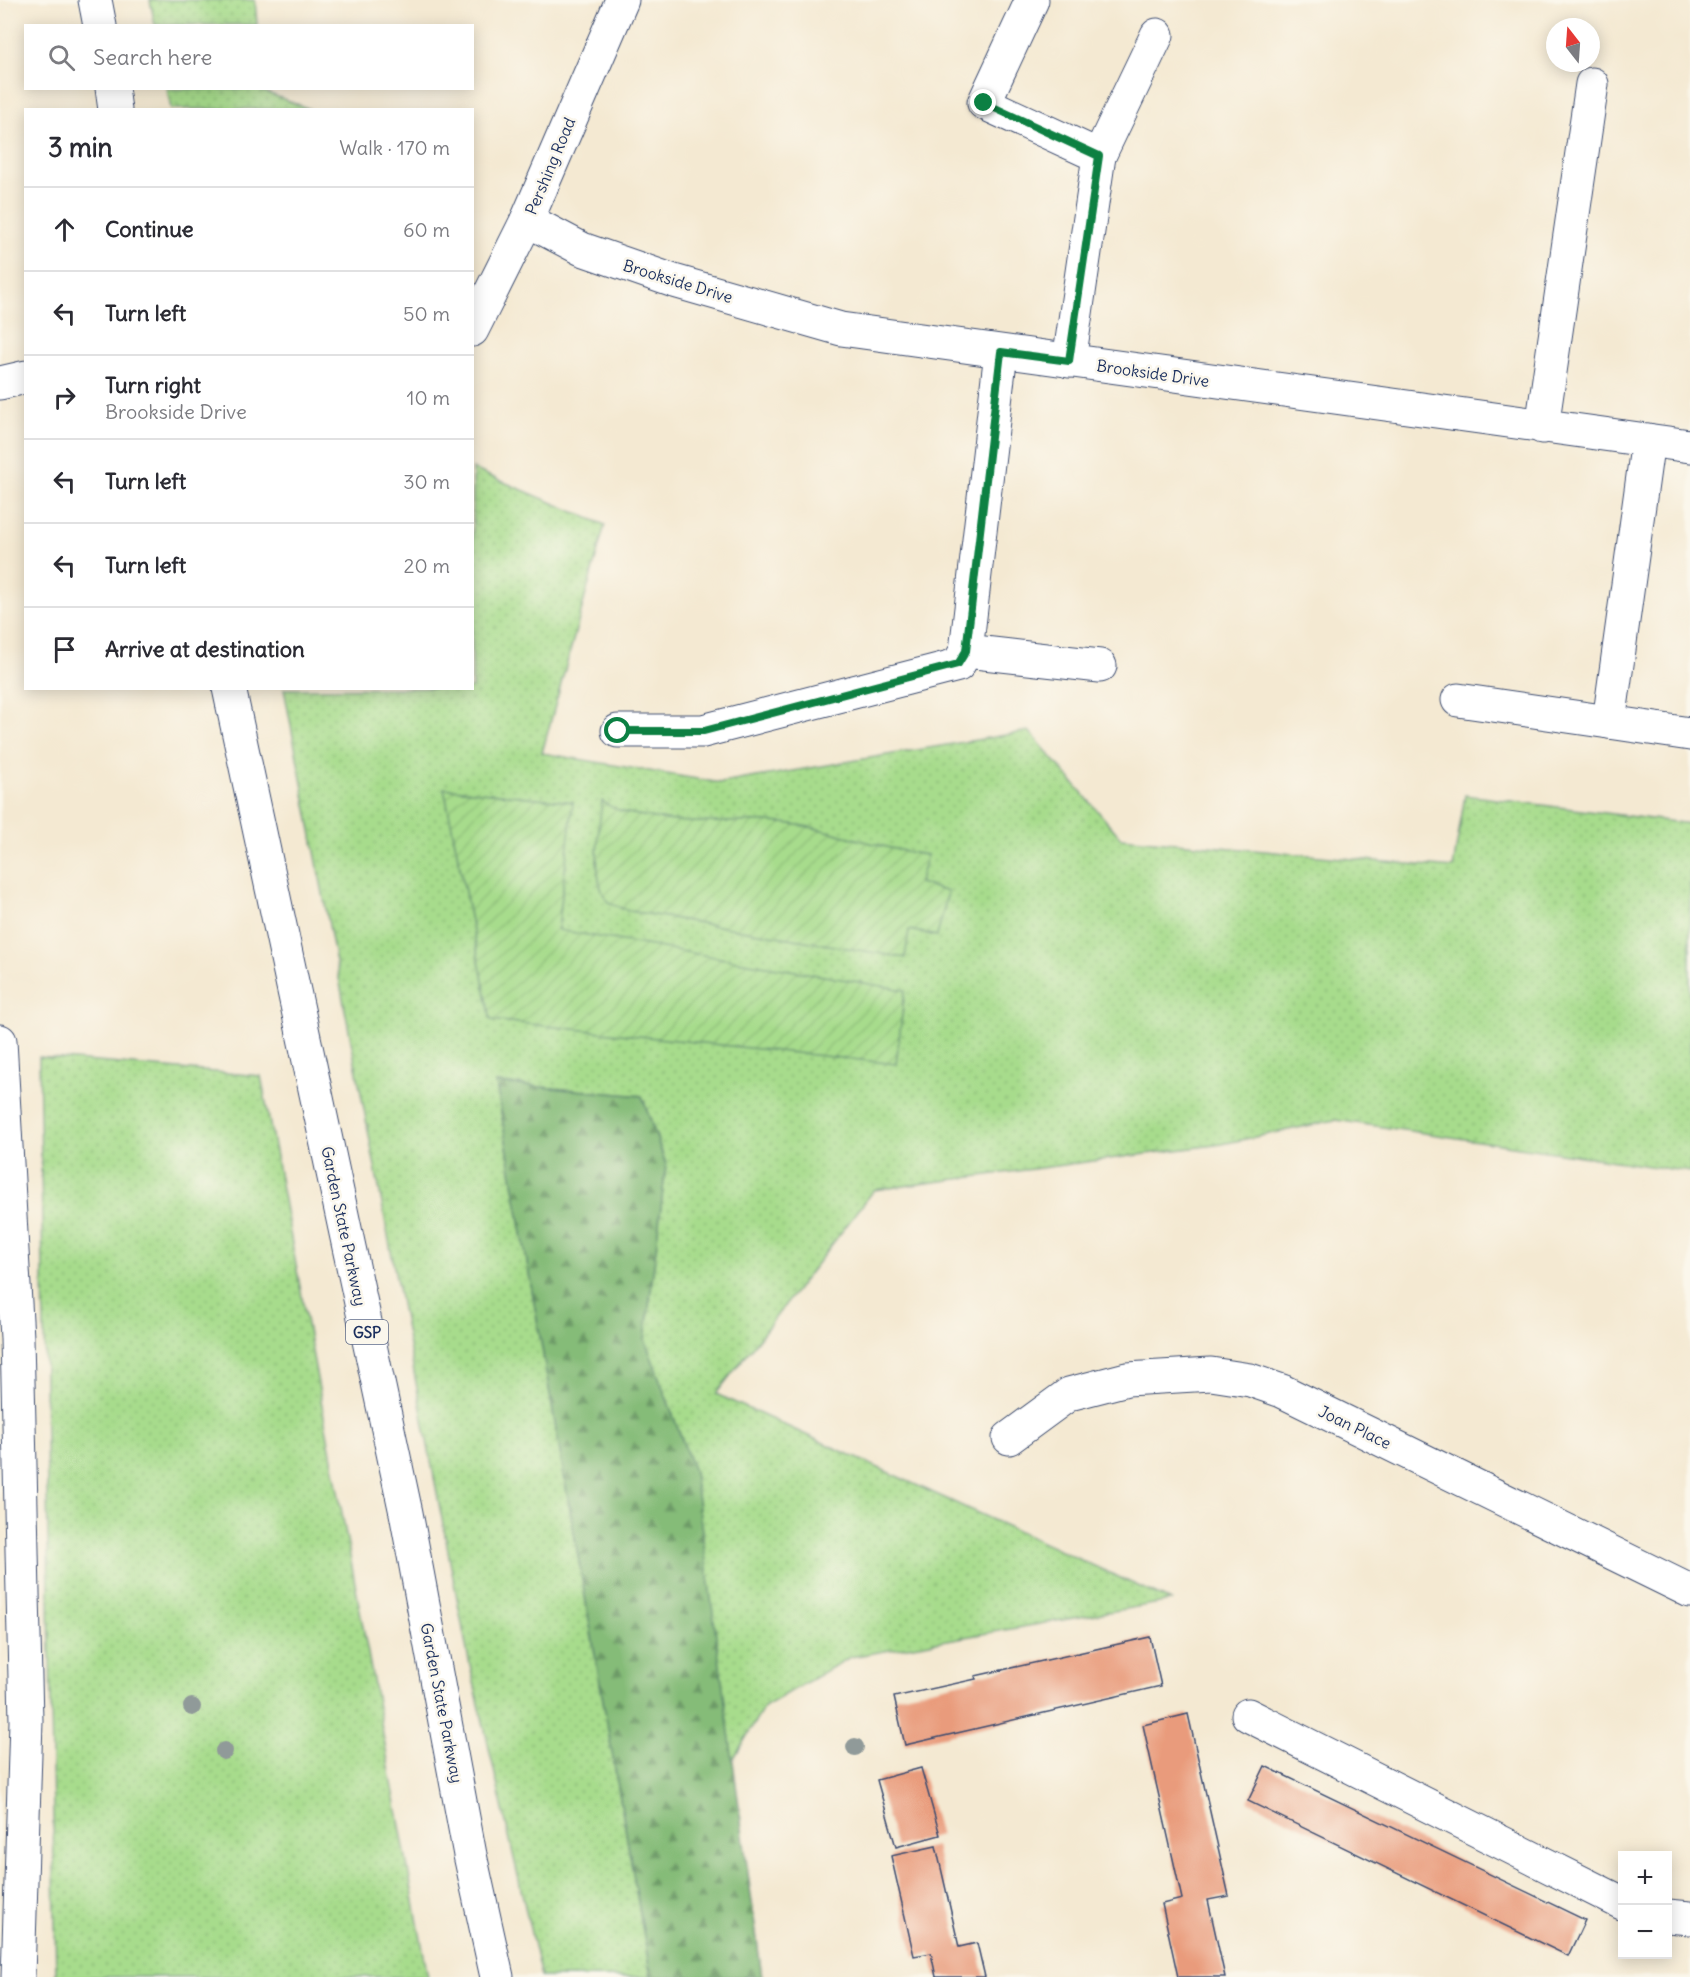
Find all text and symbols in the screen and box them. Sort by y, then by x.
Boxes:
north arrow [1546,18,1600,72]
search box [24,24,474,90]
icon: search [45,41,78,74]
text: Search here [93,43,212,71]
route end [970,89,996,115]
street label: Pershing Road [521,114,579,218]
text: 3 min [48,131,113,164]
text: Walk · 170 m [339,135,450,160]
icon: ahead [48,213,81,246]
text: Continue [105,215,194,243]
text: 60 m [403,217,450,242]
street label: Brookside Drive [621,255,735,307]
icon: left [48,297,81,330]
text: Turn left [105,299,186,327]
text: 50 m [403,301,450,326]
street label: Brookside Drive [1095,355,1211,391]
text: Turn right [105,371,201,399]
icon: right [48,381,81,414]
text: 10 m [407,385,450,410]
text: Brookside Drive [105,399,247,424]
icon: left [48,465,81,498]
text: Turn left [105,467,186,495]
text: 30 m [403,469,450,494]
icon: left [48,549,81,582]
text: Turn left [105,551,186,579]
text: 20 m [404,553,450,578]
icon: arrive [48,633,81,666]
text: Arrive at destination [105,635,305,663]
route start [604,717,630,743]
street label: Garden State Parkway [317,1144,371,1308]
road number: GSP [346,1320,388,1344]
street label: Joan Place [1316,1401,1394,1453]
street label: Garden State Parkway [417,1621,467,1785]
map controls [1618,1851,1672,1959]
button: + [1618,1851,1672,1905]
button: − [1618,1905,1672,1959]

